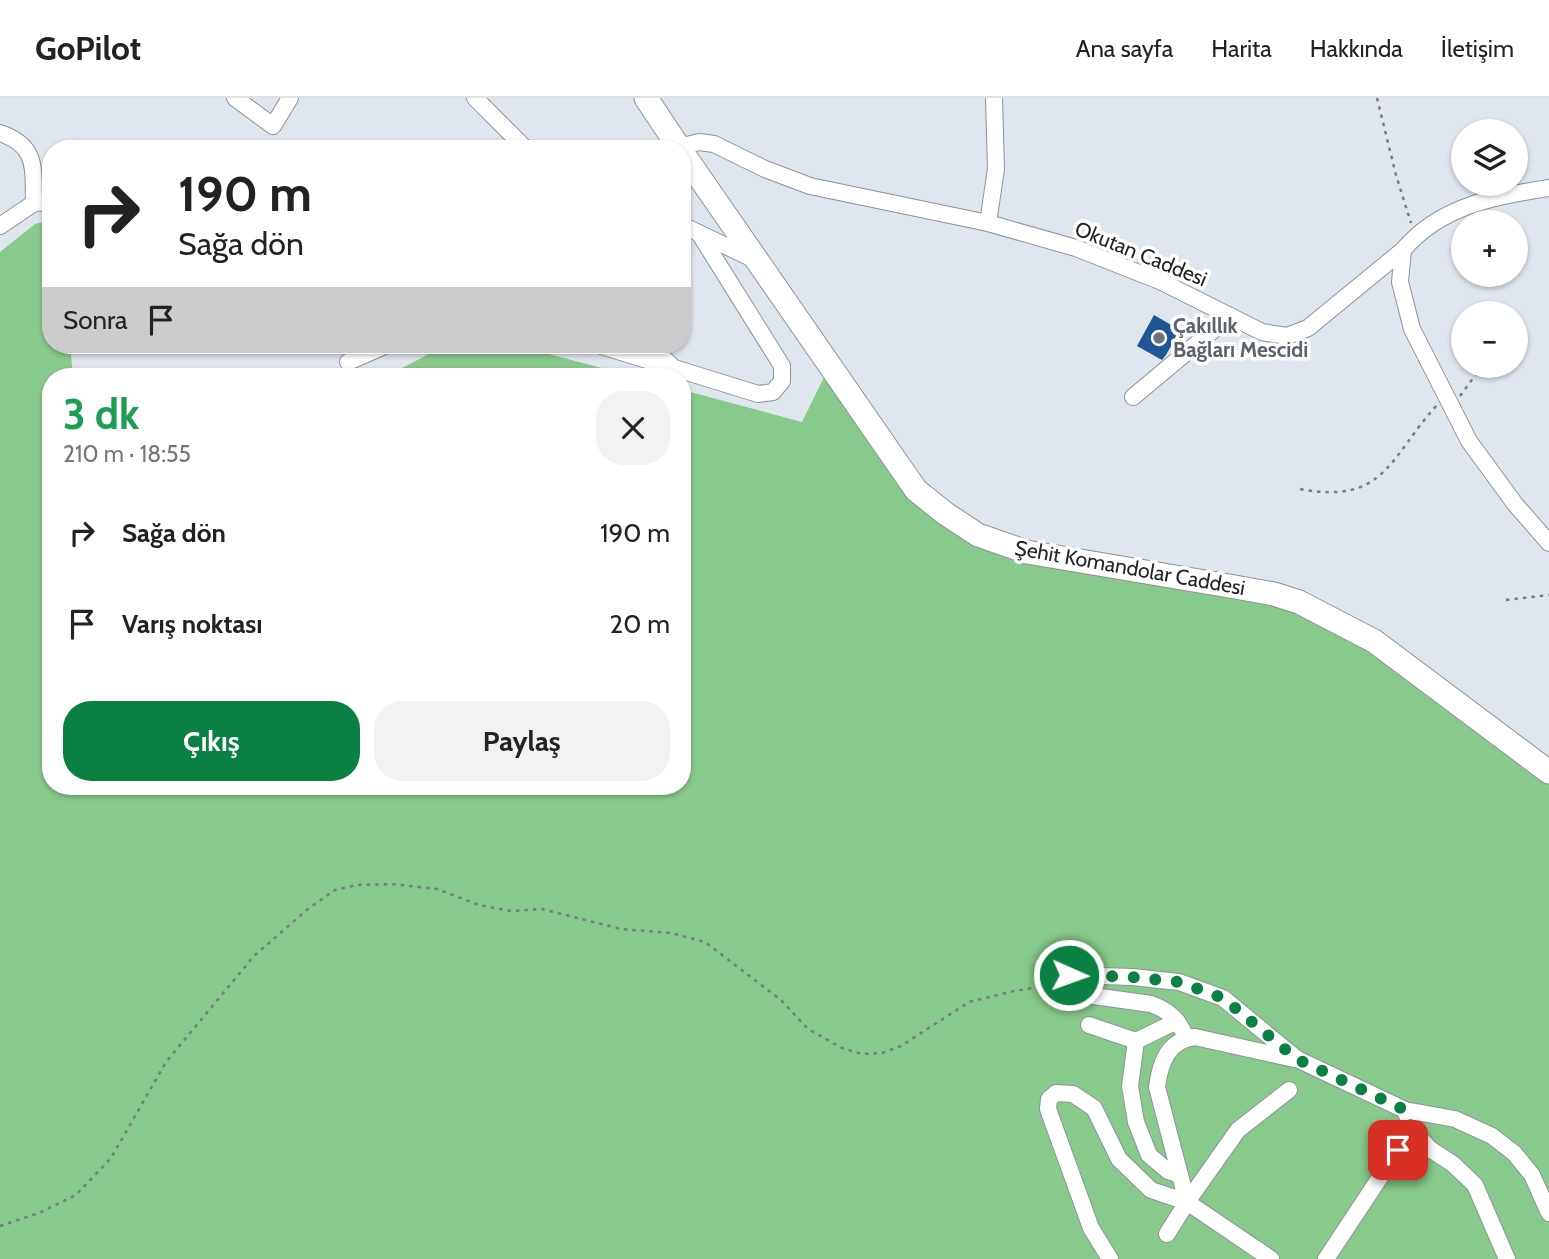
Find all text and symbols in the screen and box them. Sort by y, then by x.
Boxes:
text: GoPilot [35,28,141,68]
text: Ana sayfa [1076,34,1173,63]
text: Harita [1211,34,1272,63]
text: Hakkında [1310,34,1403,63]
text: İletişim [1441,34,1514,63]
map controls [1451,119,1528,378]
button: layers [1451,119,1528,196]
text: 190 m [178,164,312,223]
icon: right [63,168,154,259]
button: + [1451,210,1528,287]
street label: Okutan Caddesi [1071,216,1211,291]
text: Sağa dön [178,224,304,263]
icon: arrive [142,301,180,339]
button: − [1451,301,1528,378]
text: Sonra [63,304,128,336]
place label: Çakıllık Bağları Mescidi [1173,313,1308,362]
marker: Çakıllık Bağları Mescidi [1151,330,1167,346]
text: 3 dk [63,388,139,440]
button: close [596,391,670,465]
text: 210 m · 18:55 [63,440,191,468]
icon: right [63,514,101,552]
text: Sağa dön [122,517,226,549]
text: 190 m [600,517,670,549]
street label: Şehit Komandolar Caddesi [1013,535,1247,600]
icon: arrive [63,605,101,643]
text: Varış noktası [122,608,263,640]
text: 20 m [610,608,670,640]
button: Çıkış [63,701,360,781]
button: Paylaş [374,701,670,781]
position arrow [1032,938,1106,1012]
pin [1368,1120,1428,1180]
icon: arrive [1379,1131,1417,1169]

